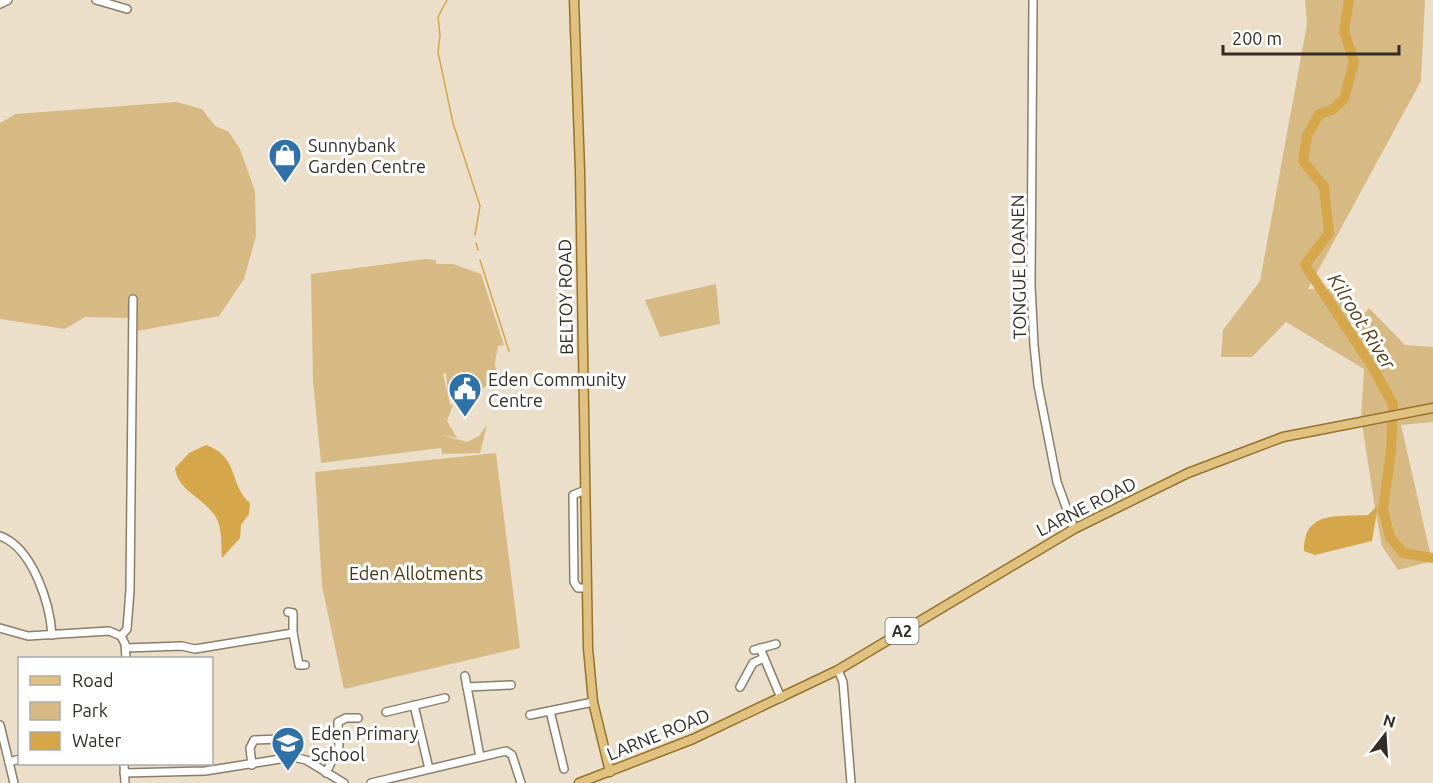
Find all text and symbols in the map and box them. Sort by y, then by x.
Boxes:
scale bar [1223,18,1398,56]
text: 200 m [1232,28,1282,48]
place label: Sunnybank Garden Centre [308,135,426,176]
shop icon: Sunnybank Garden Centre [267,137,303,184]
street label: TONGUE LOANEN [1007,194,1029,340]
street label: BELTOY ROAD [554,239,576,355]
water label: Kilroot River [1323,269,1401,375]
place label: Eden Community Centre [488,369,626,410]
public building icon: Eden Community Centre [447,371,483,418]
street label: LARNE ROAD [1033,472,1139,540]
park label: Eden Allotments [349,563,483,583]
road number: A2 [886,618,918,644]
legend [18,657,213,765]
text: Road [72,670,114,690]
text: Park [72,700,108,720]
street label: LARNE ROAD [604,704,712,764]
north arrow [1355,705,1415,765]
text: N [1381,710,1398,731]
place label: Eden Primary School [311,723,419,764]
school or university icon: Eden Primary School [270,725,306,772]
text: Water [72,730,122,750]

